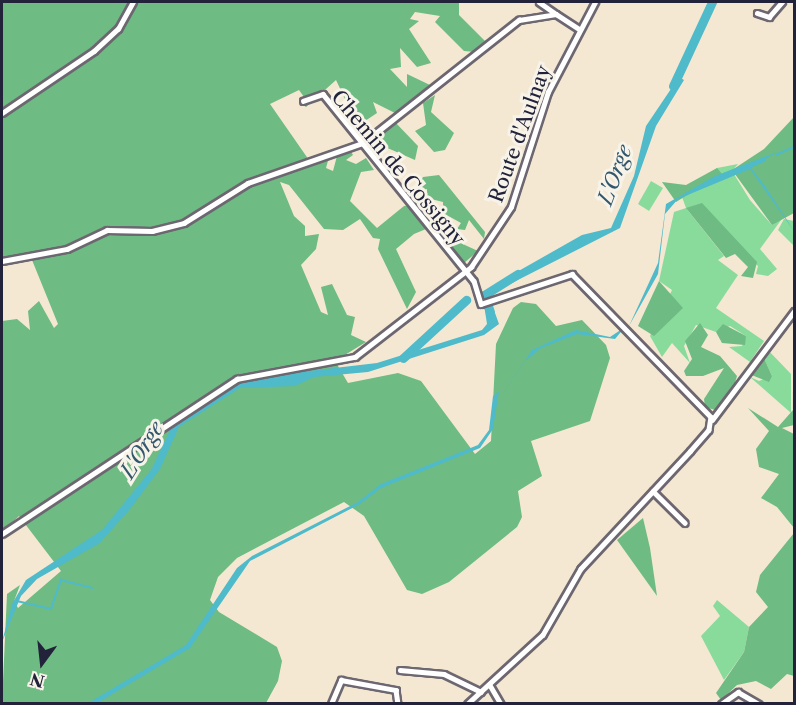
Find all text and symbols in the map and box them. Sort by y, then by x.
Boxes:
street label: Route d'Aulnay [484,62,556,206]
street label: Chemin de Cossigny [326,85,470,251]
water label: L'Orge [593,142,637,208]
water label: L'Orge [115,417,169,483]
north arrow [12,633,72,693]
text: N [28,669,47,692]

